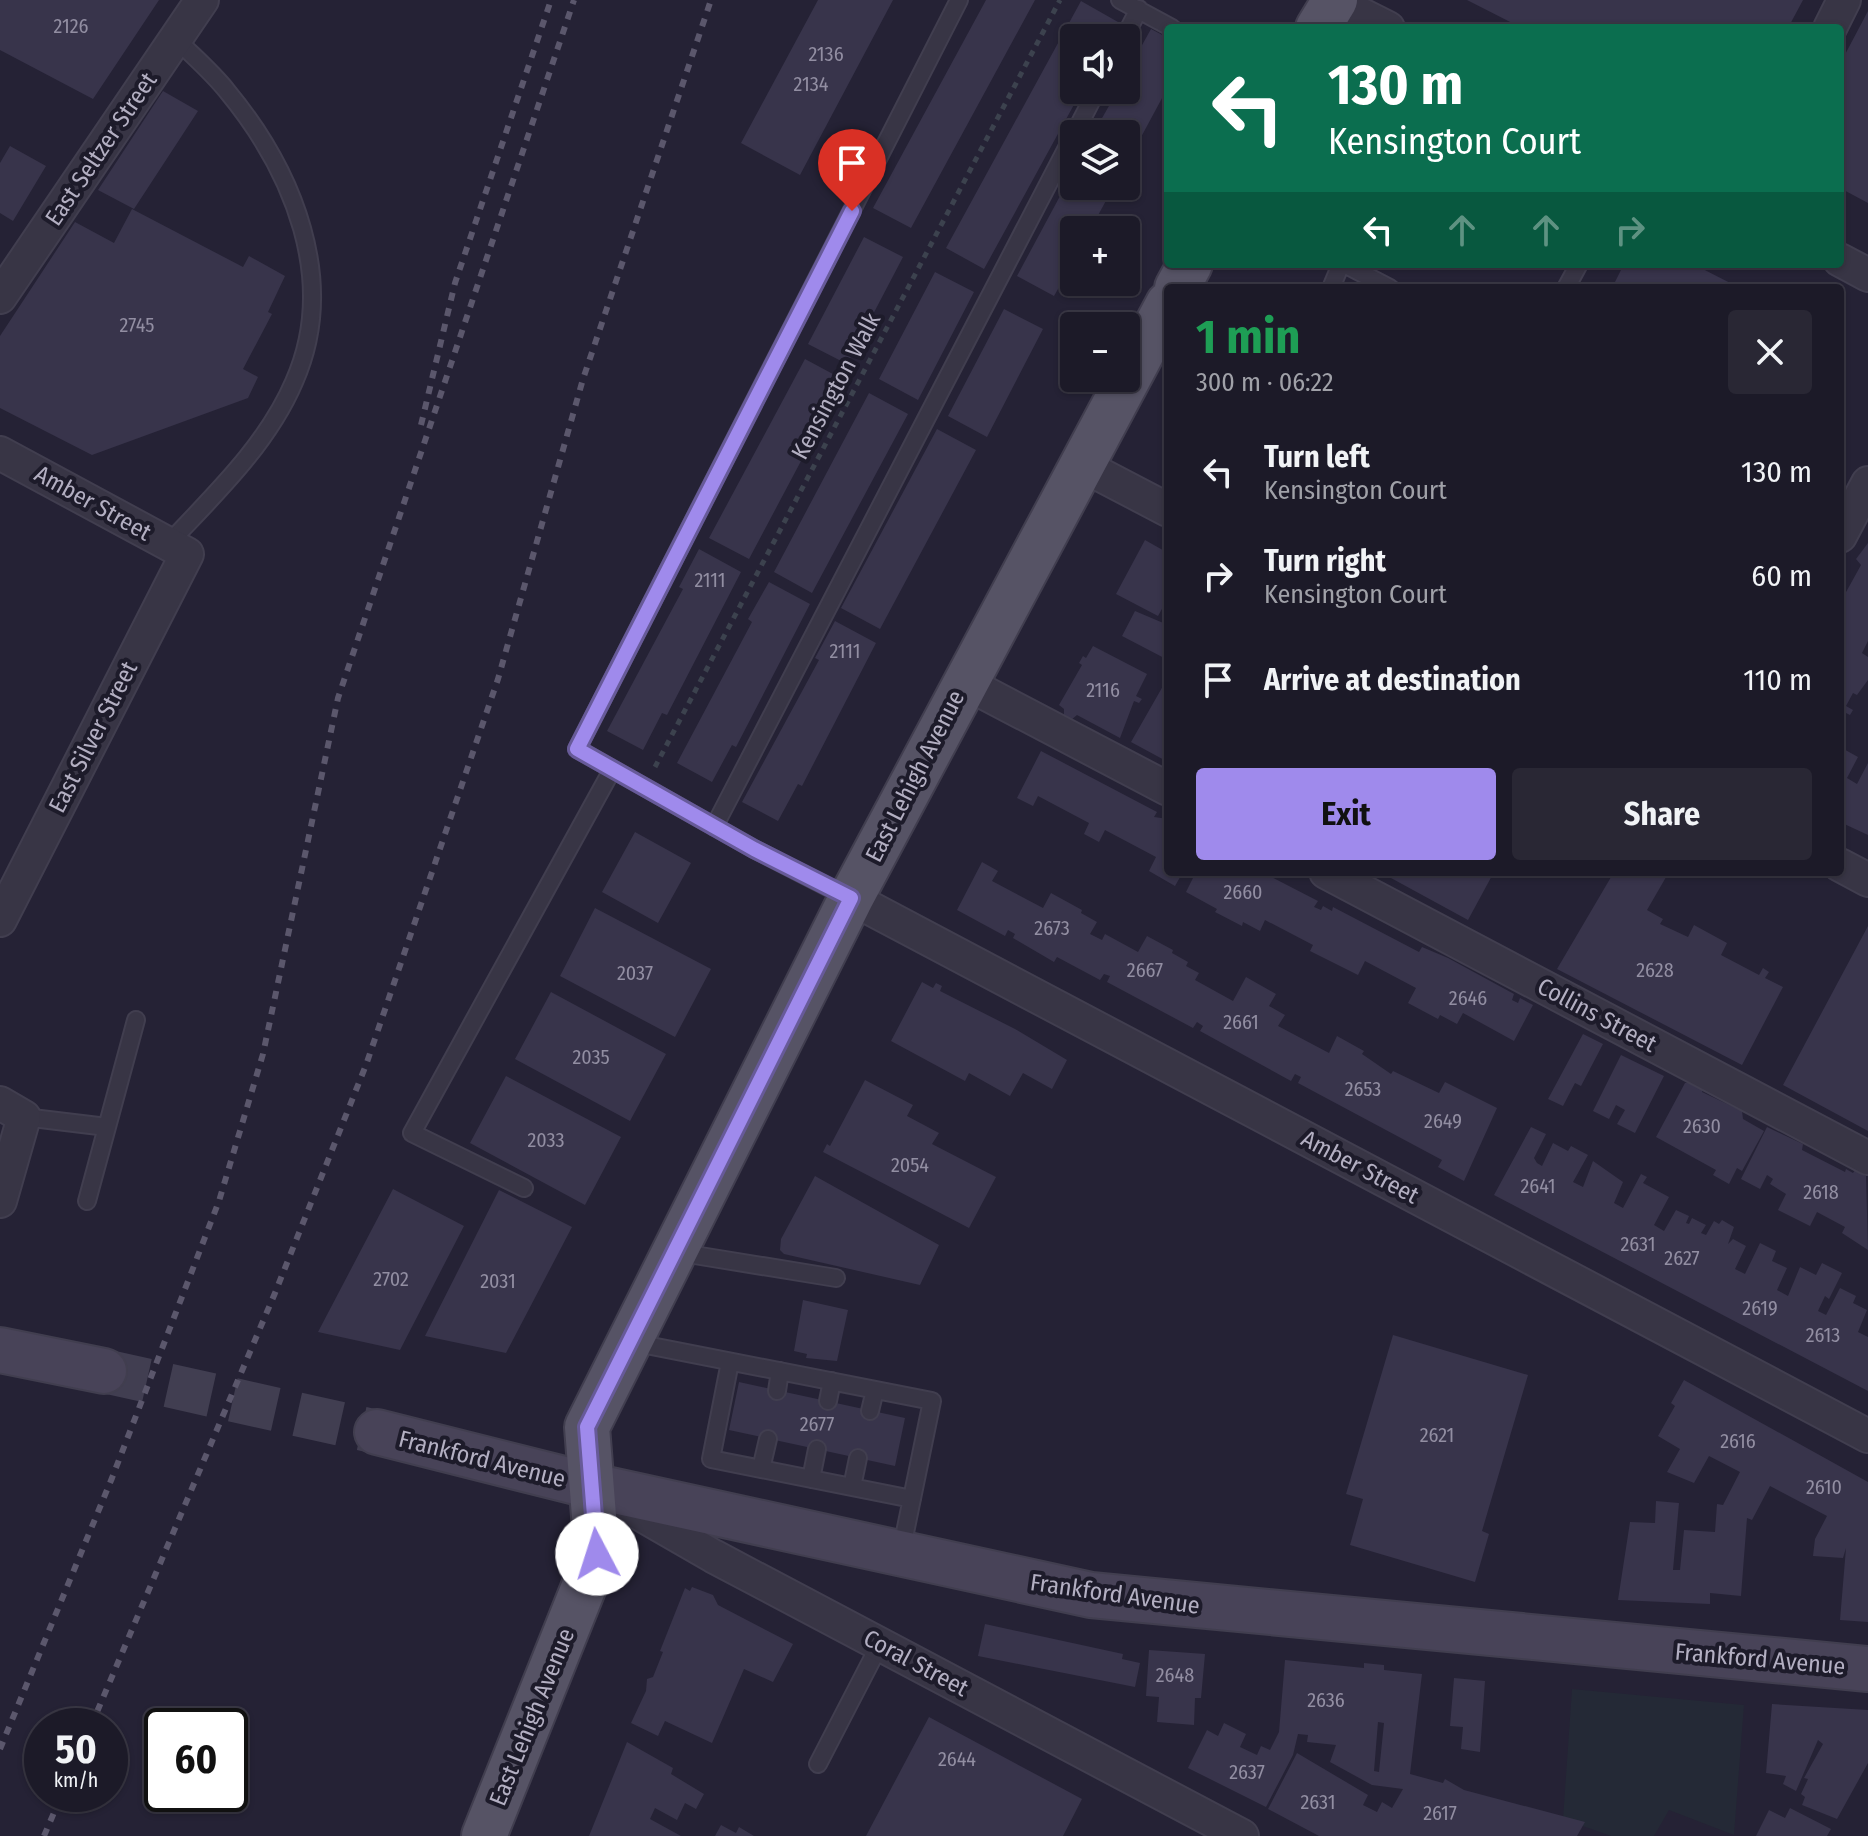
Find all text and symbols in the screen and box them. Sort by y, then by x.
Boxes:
house number: 2126 [54,14,89,38]
map controls [1060,24,1140,392]
button: sound [1060,24,1140,104]
house number: 2136 [808,42,844,66]
text: 130 m [1328,52,1463,119]
icon: left [1196,56,1300,160]
street label: East Seltzer Street [39,67,163,231]
house number: 2134 [794,72,829,96]
button: layers [1060,120,1140,200]
text: Kensington Court [1328,120,1581,164]
pin [818,129,886,211]
icon: arrive [830,141,874,185]
icon: left [1356,208,1400,252]
icon: ahead [1440,208,1484,252]
icon: ahead [1524,208,1568,252]
icon: right [1608,208,1652,252]
button: + [1060,216,1140,296]
street label: Kensington Walk [786,307,887,464]
text: 1 min [1196,308,1301,366]
button: close [1728,310,1812,394]
button: − [1060,312,1140,392]
house number: 2745 [120,313,154,337]
text: 300 m · 06:22 [1196,367,1334,398]
text: Turn left [1264,439,1370,475]
icon: left [1196,450,1240,494]
text: 130 m [1741,454,1812,490]
street label: Amber Street [30,460,156,547]
text: Kensington Court [1264,475,1447,506]
text: Turn right [1264,543,1386,579]
icon: right [1196,554,1240,598]
text: 60 m [1751,558,1812,594]
house number: 2111 [694,568,726,592]
text: Kensington Court [1264,579,1447,610]
house number: 2111 [829,639,861,663]
street label: East Silver Street [43,657,143,817]
icon: arrive [1196,658,1240,702]
text: Arrive at destination [1264,662,1521,698]
text: 110 m [1743,662,1812,698]
house number: 2116 [1086,678,1120,702]
street label: East Lehigh Avenue [860,686,970,866]
button: Exit [1196,768,1496,860]
button: Share [1512,768,1812,860]
house number: 2660 [1223,880,1263,904]
house number: 2673 [1034,916,1070,940]
house number: 2667 [1127,958,1163,982]
house number: 2628 [1636,958,1674,982]
house number: 2037 [617,961,653,985]
street label: Collins Street [1533,972,1661,1058]
house number: 2646 [1449,986,1487,1010]
house number: 2661 [1223,1010,1259,1034]
house number: 2035 [572,1045,610,1069]
house number: 2653 [1345,1077,1381,1101]
house number: 2649 [1424,1109,1462,1133]
house number: 2630 [1683,1114,1721,1138]
street label: Amber Street [1297,1124,1424,1210]
house number: 2033 [527,1128,565,1152]
house number: 2054 [891,1153,929,1177]
house number: 2641 [1520,1174,1556,1198]
house number: 2618 [1803,1180,1839,1204]
house number: 2631 [1621,1232,1655,1256]
house number: 2627 [1664,1246,1700,1270]
house number: 2702 [373,1267,409,1291]
house number: 2031 [480,1269,516,1293]
house number: 2619 [1742,1296,1778,1320]
house number: 2613 [1806,1323,1840,1347]
house number: 2677 [800,1412,834,1436]
house number: 2621 [1420,1423,1454,1447]
street label: Frankford Avenue [396,1425,568,1493]
house number: 2616 [1720,1429,1756,1453]
house number: 2610 [1806,1475,1842,1499]
position arrow [555,1512,639,1596]
street label: Frankford Avenue [1028,1568,1202,1620]
street label: East Lehigh Avenue [484,1624,580,1810]
street label: Coral Street [859,1624,973,1702]
street label: Frankford Avenue [1674,1638,1846,1680]
house number: 2648 [1156,1663,1194,1687]
house number: 2636 [1307,1688,1345,1712]
speed limit sign: 60 [144,1708,248,1812]
text: 50 [55,1726,97,1774]
house number: 2644 [938,1747,976,1771]
house number: 2637 [1229,1760,1265,1784]
text: km/h [54,1768,98,1792]
house number: 2631 [1301,1790,1335,1814]
house number: 2617 [1423,1801,1457,1825]

